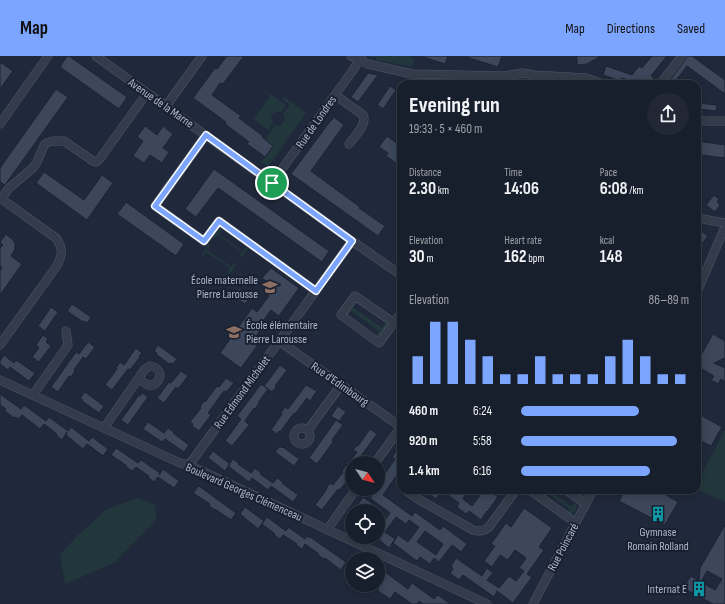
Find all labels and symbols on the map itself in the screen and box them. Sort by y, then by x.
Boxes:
street label: Avenue de la Marne [124,75,197,132]
street label: Rue de Londres [293,93,340,152]
pin [255,166,289,200]
place label: École maternelle Pierre Larousse [191,273,258,302]
school or university icon: École maternelle Pierre Larousse [261,278,279,296]
place label: École élémentaire Pierre Larousse [246,318,318,347]
school or university icon: École élémentaire Pierre Larousse [225,323,243,341]
street label: Rue Edmond Michelet [211,353,274,432]
street label: Rue d'Edimbourg [308,359,372,410]
north arrow [345,456,385,496]
street label: Boulevard Georges Clémenceau [183,460,304,525]
building icon: Gymnase Romain Rolland [649,505,667,523]
street label: Rue Poincaré [545,521,582,574]
place label: Gymnase Romain Rolland [627,525,689,554]
building icon: Internat E [690,580,708,598]
place label: Internat E [647,582,687,597]

